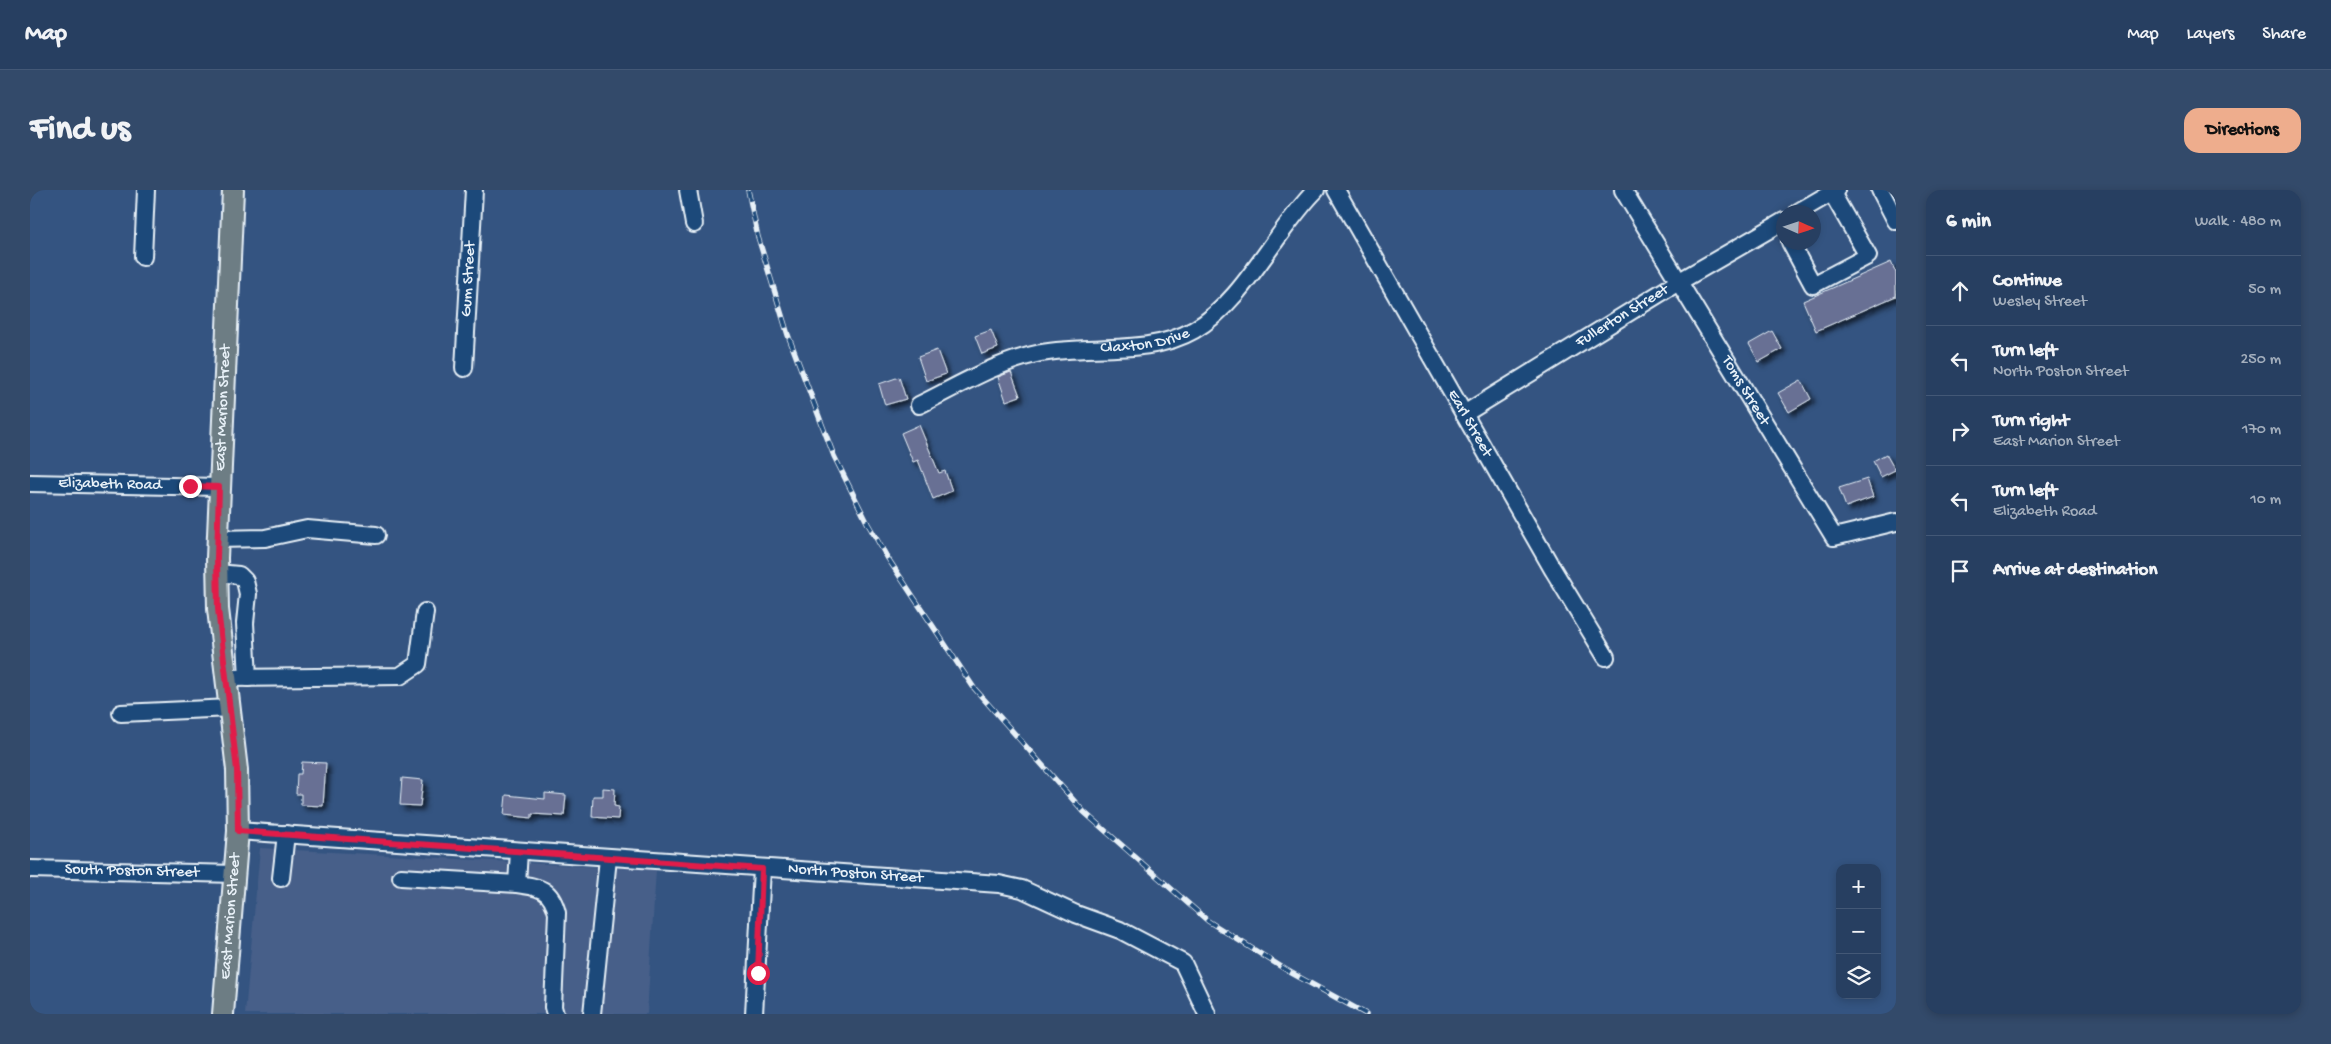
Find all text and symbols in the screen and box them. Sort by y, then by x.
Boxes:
text: Map [25,20,67,49]
text: Map [2127,24,2159,45]
text: Layers [2187,24,2234,45]
text: Share [2262,24,2306,45]
button: Directions [2184,108,2301,153]
text: Find us [30,110,130,151]
north arrow [1776,205,1821,250]
text: 6 min [1946,210,1991,235]
text: Walk · 480 m [2195,213,2281,232]
street label: Gum Street [457,239,481,317]
text: Continue [1993,270,2062,293]
icon: ahead [1946,277,1974,305]
street label: Fullerton Street [1572,280,1674,353]
text: 50 m [2248,281,2281,300]
text: Wesley Street [1993,293,2087,312]
street label: Claxton Drive [1100,324,1194,358]
text: Turn left [1993,340,2057,363]
street label: East Marion Street [211,343,236,472]
icon: left [1946,347,1974,375]
text: 250 m [2241,351,2281,370]
street label: Toms Street [1716,352,1774,430]
text: North Poston Street [1993,363,2128,382]
street label: Earl Street [1443,386,1497,462]
text: Turn right [1993,410,2069,433]
icon: right [1946,417,1974,445]
text: 170 m [2242,421,2281,440]
text: East Marion Street [1993,433,2120,452]
street label: Elizabeth Road [58,474,164,495]
route end [179,475,202,498]
text: Turn left [1993,480,2057,503]
icon: left [1946,487,1974,515]
text: 10 m [2250,491,2281,510]
text: Elizabeth Road [1993,503,2096,522]
icon: arrive [1946,557,1974,585]
text: Arrive at destination [1993,559,2157,582]
street label: East Marion Street [216,851,246,980]
street label: South Poston Street [65,860,201,883]
street label: North Poston Street [787,860,925,888]
map controls [1836,864,1881,999]
button: + [1836,864,1881,909]
button: − [1836,909,1881,954]
button: layers [1836,954,1881,999]
route start [747,962,770,985]

